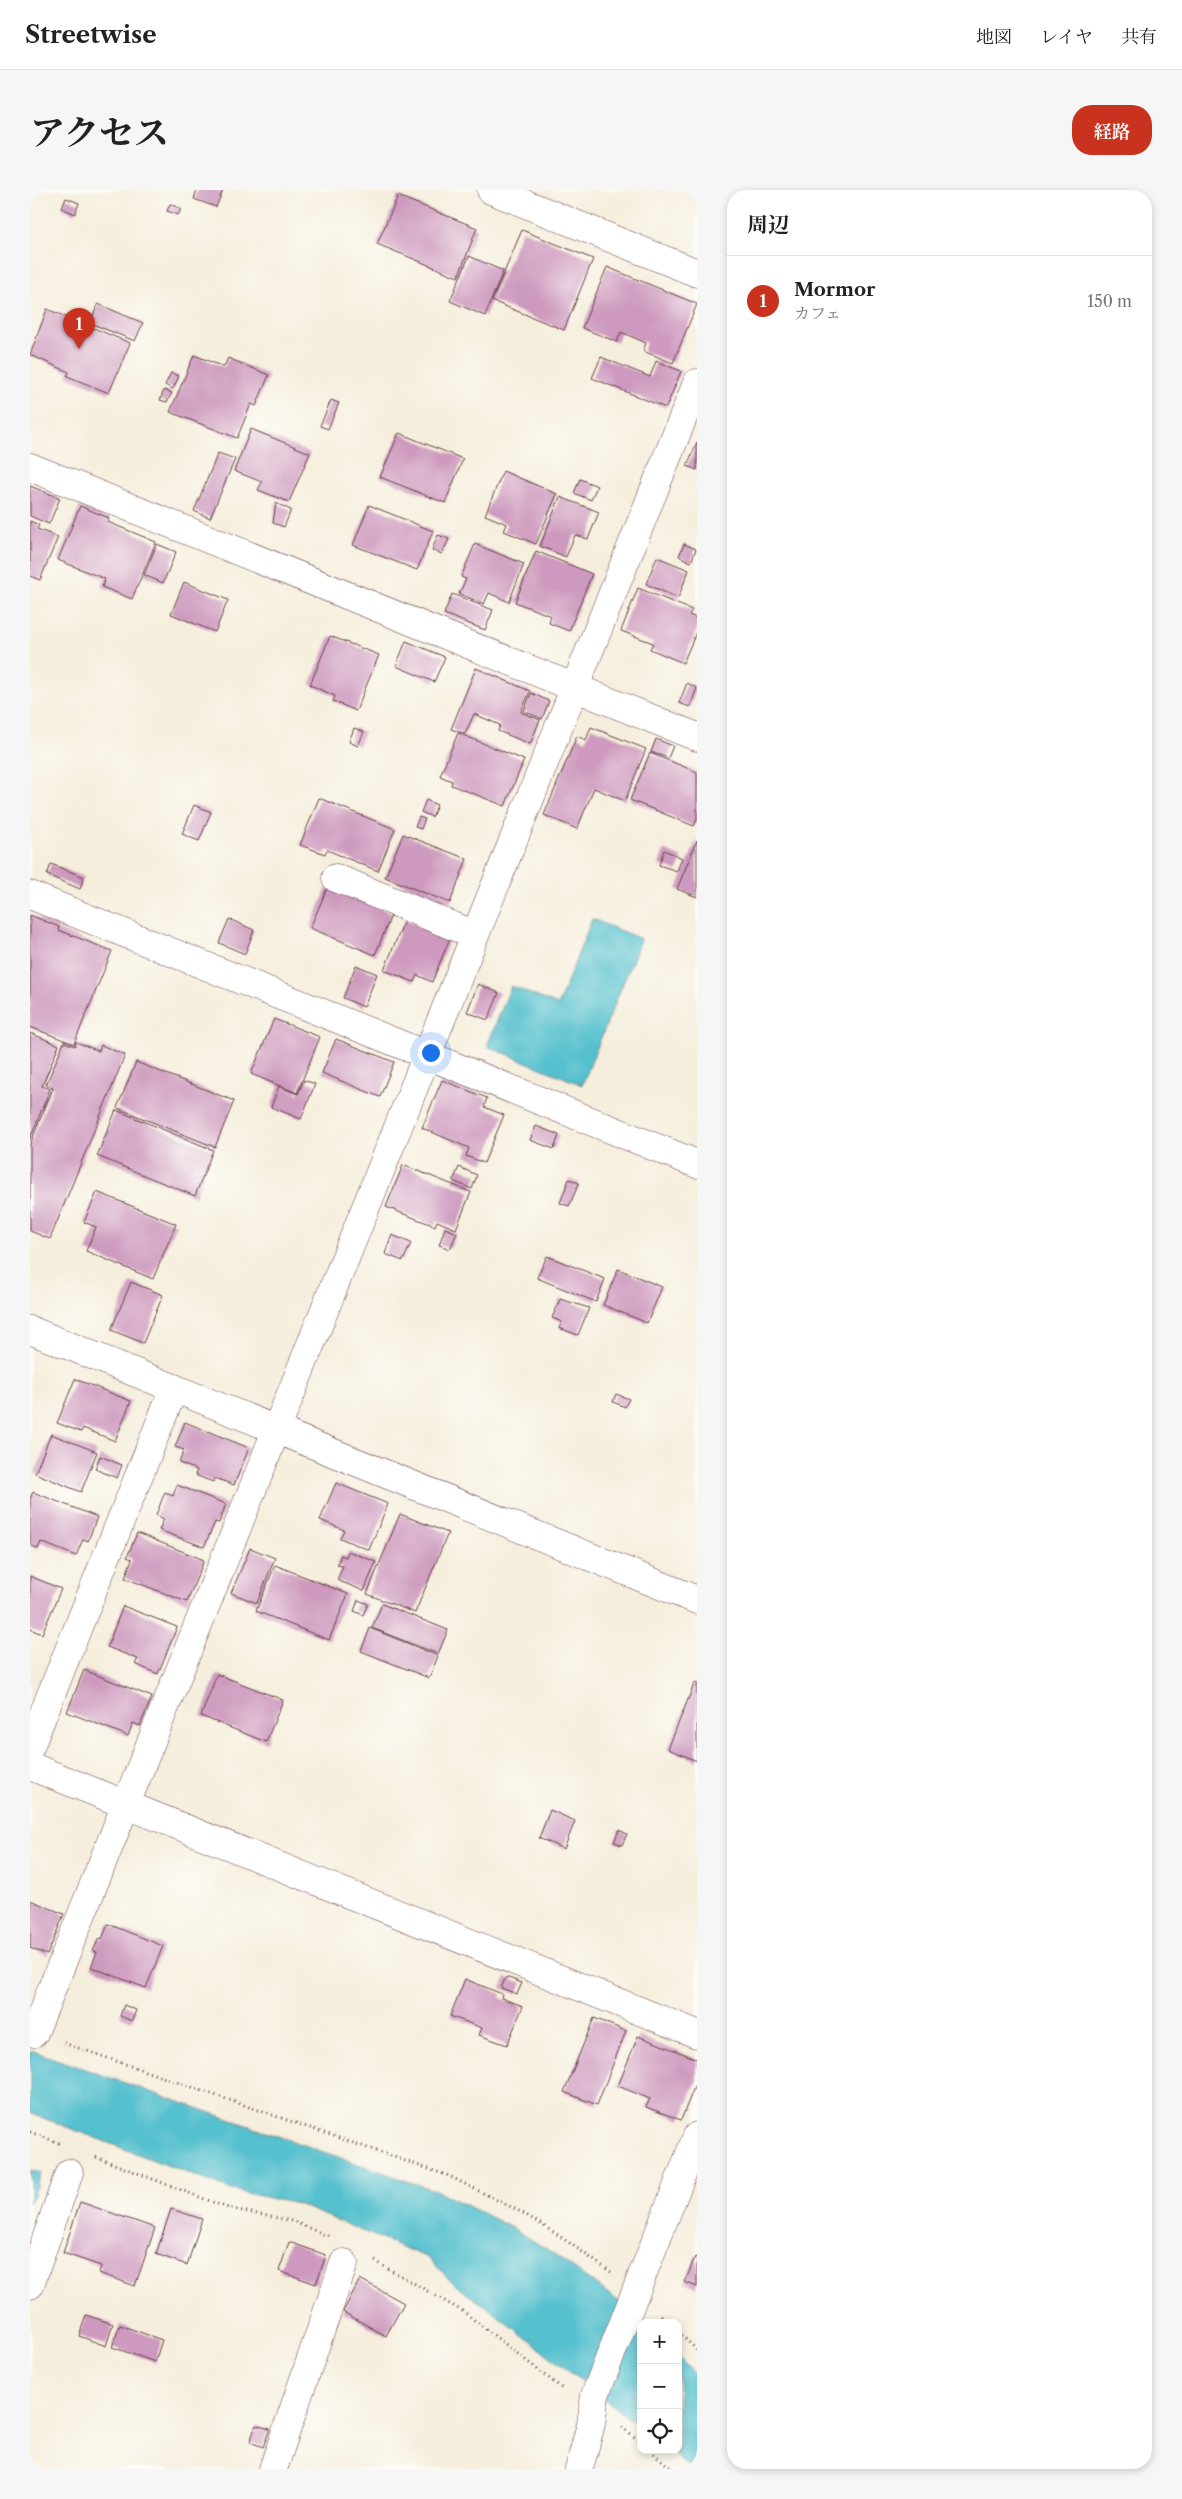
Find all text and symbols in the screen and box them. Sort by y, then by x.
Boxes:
text: Streetwise [25,20,157,49]
text: 地図 [976,26,1012,48]
text: レイヤ [1040,26,1093,48]
text: 共有 [1121,26,1157,48]
button: 経路 [1072,105,1152,155]
text: アクセス [30,111,169,154]
text: 周辺 [747,212,789,237]
text: Mormor [794,278,875,301]
text: 1 [759,291,767,311]
text: 150 m [1087,291,1132,311]
text: カフェ [794,303,841,323]
pin: 1 [63,308,95,349]
your location [418,1040,444,1066]
map controls [637,2319,682,2454]
button: + [637,2319,682,2364]
button: − [637,2364,682,2409]
button: locate [637,2409,682,2454]

